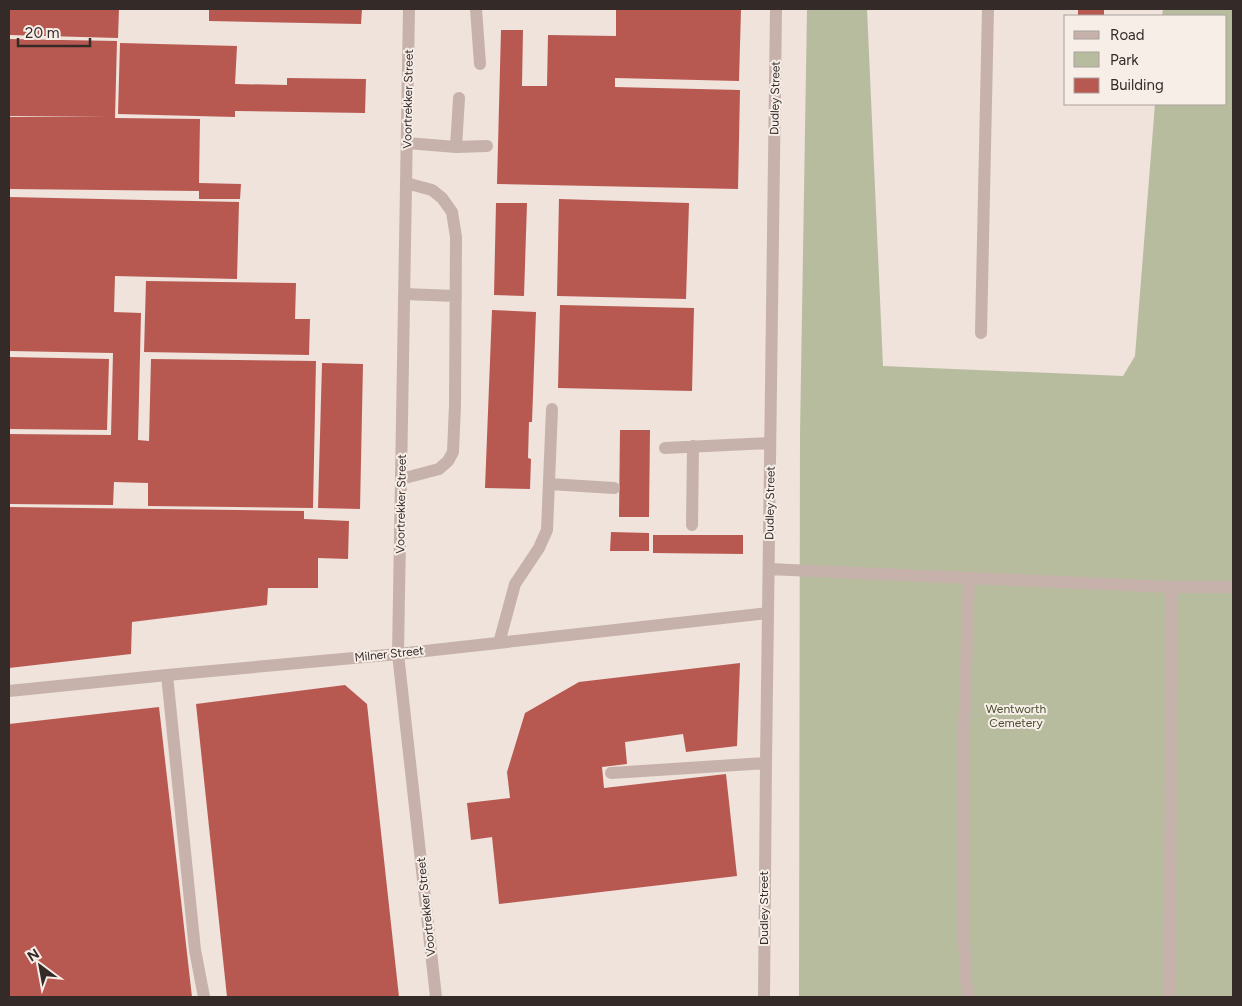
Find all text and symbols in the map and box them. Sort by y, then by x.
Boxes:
scale bar [18,15,90,47]
legend [1064,15,1227,105]
text: 20 m [25,24,59,42]
text: Road [1110,26,1145,44]
street label: Voortrekker Street [400,49,416,149]
text: Park [1110,51,1139,69]
street label: Dudley Street [767,60,783,135]
text: Building [1110,76,1164,94]
street label: Voortrekker Street [393,454,409,554]
street label: Dudley Street [762,465,778,540]
street label: Milner Street [354,643,425,665]
park label: Wentworth Cemetery [986,702,1046,730]
street label: Voortrekker Street [414,856,438,957]
street label: Dudley Street [757,871,771,945]
north arrow [15,941,65,991]
text: N [24,945,42,965]

